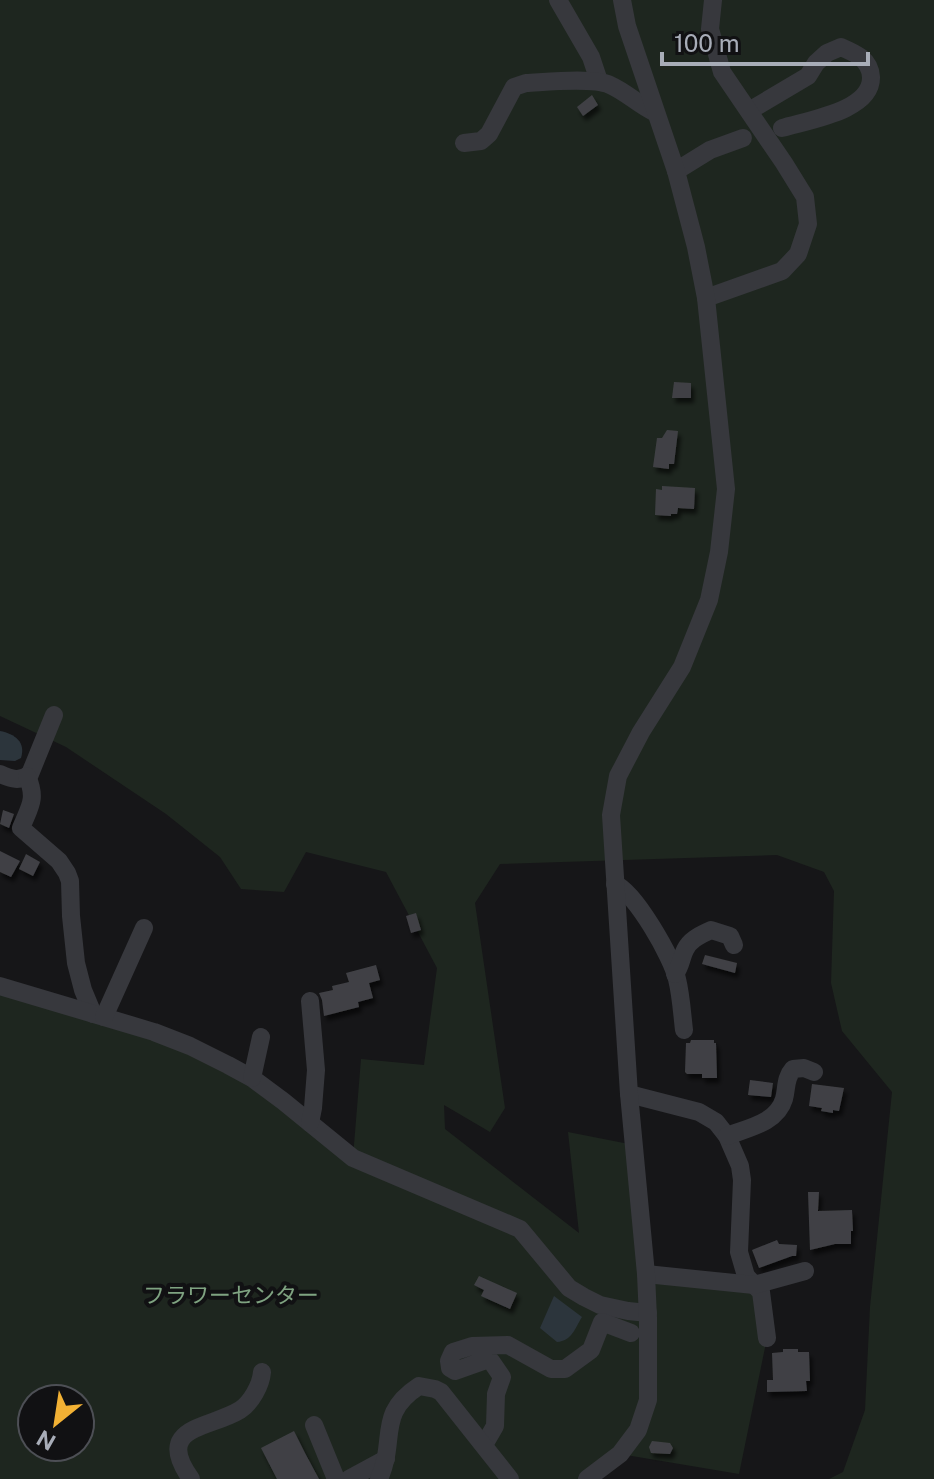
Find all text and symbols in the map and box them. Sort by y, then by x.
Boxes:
scale bar [662,16,868,66]
text: 100 m [674,29,740,57]
park label: フラワーセンター [143,1282,319,1308]
north arrow [16,1383,96,1463]
text: N [32,1425,60,1456]

